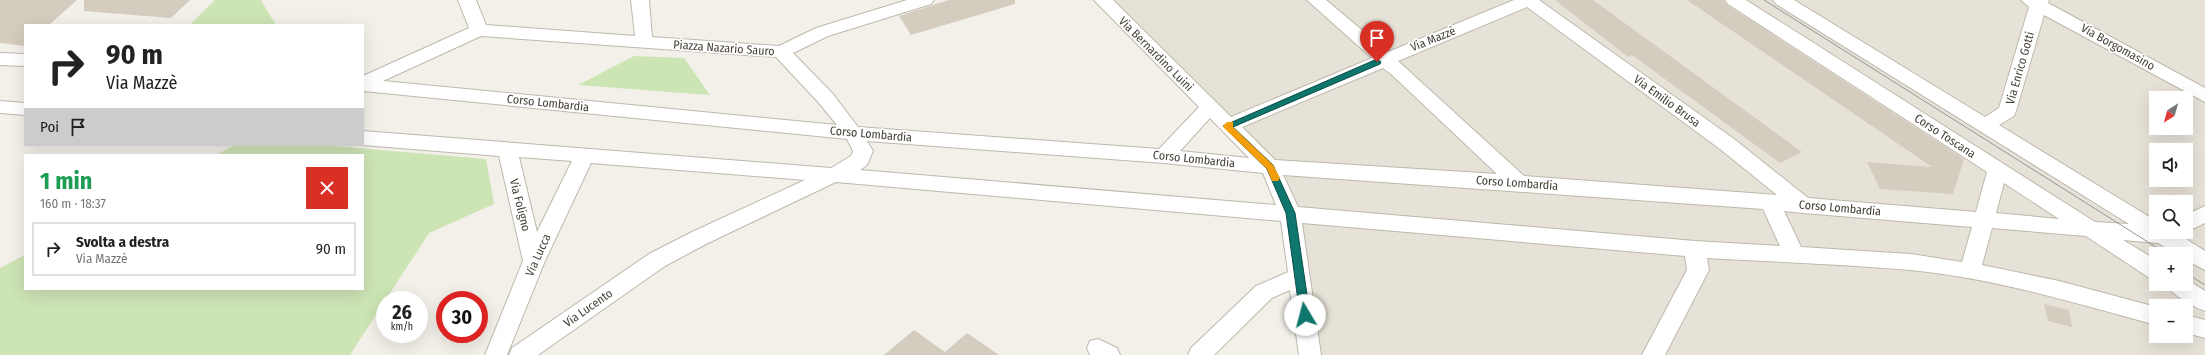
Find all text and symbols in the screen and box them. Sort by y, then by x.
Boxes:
street label: Via Bernardino Luini [1116,14,1196,94]
pin [1360,21,1394,62]
street label: Via Borgomasino [2079,21,2157,73]
street label: Via Mazzè [1408,24,1458,54]
icon: arrive [1366,27,1388,49]
street label: Via Enrico Gotti [2003,30,2037,106]
street label: Piazza Nazario Sauro [673,37,775,59]
text: 90 m [106,38,163,71]
icon: right [40,40,92,92]
text: Via Mazzè [106,72,177,94]
street label: Via Emilio Brusa [1631,72,1703,130]
north arrow [2149,91,2193,135]
map controls [2149,91,2193,343]
street label: Corso Lombardia [506,92,590,114]
street label: Corso Toscana [1912,111,1978,161]
icon: arrive [67,116,89,138]
text: Poi [40,118,59,136]
street label: Corso Lombardia [829,123,913,145]
button: sound [2149,143,2193,187]
street label: Corso Lombardia [1152,148,1236,170]
text: 1 min [40,167,92,195]
button: close [306,167,348,209]
street label: Corso Lombardia [1475,173,1559,193]
street label: Via Foligno [507,177,533,233]
button: search [2149,195,2193,239]
text: 160 m · 18:37 [40,196,106,211]
street label: Corso Lombardia [1798,197,1882,219]
street label: Via Lucca [522,231,554,278]
text: Svolta a destra [76,233,169,251]
icon: right [42,238,64,260]
text: 90 m [316,240,346,258]
button: + [2149,247,2193,291]
text: Via Mazzè [76,251,128,266]
street label: Via Lucento [561,286,615,330]
speed limit sign: 30 [436,291,488,343]
position arrow [1284,294,1326,336]
button: − [2149,299,2193,343]
text: 26 [392,300,412,324]
text: km/h [391,321,413,333]

